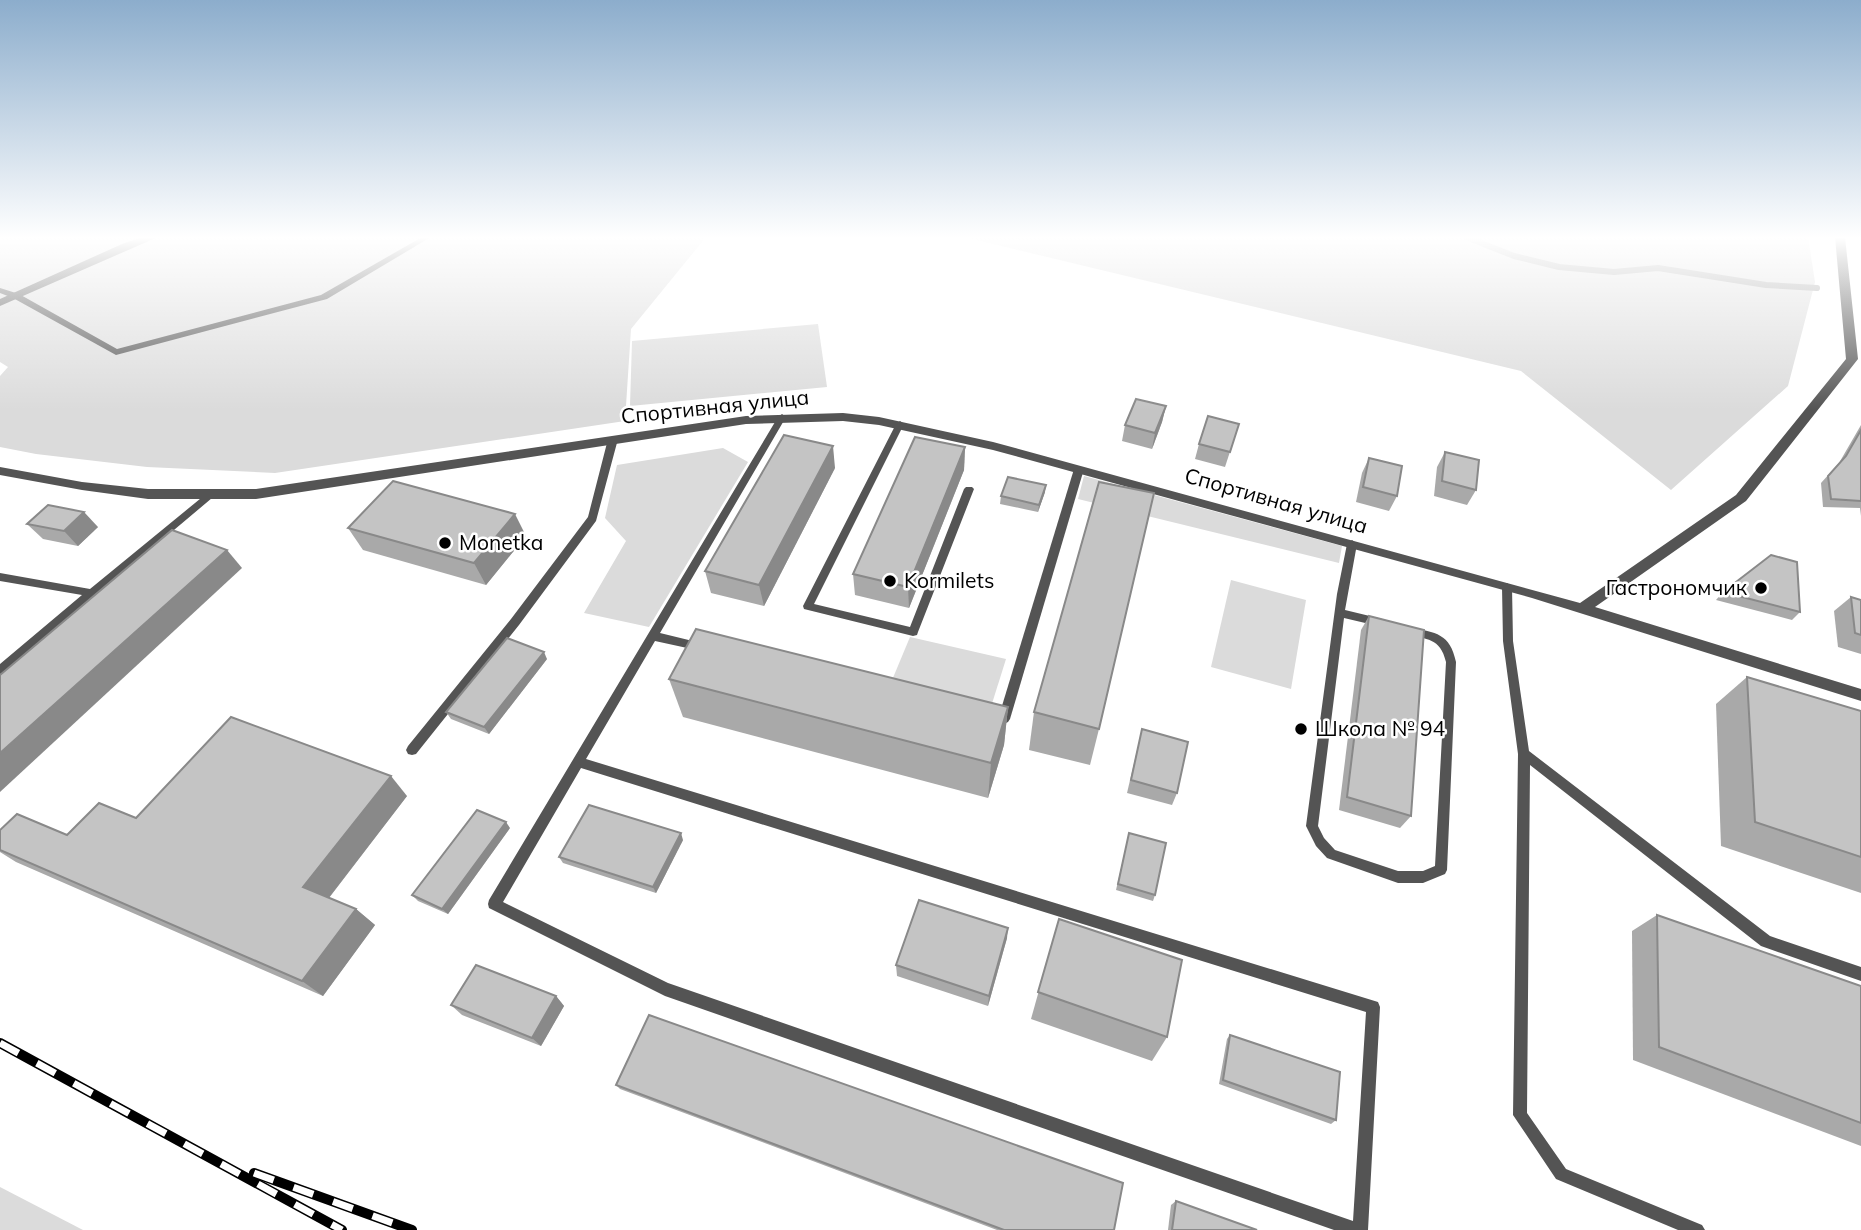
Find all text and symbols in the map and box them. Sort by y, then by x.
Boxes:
street label: Спортивная улица [619,383,810,429]
street label: Спортивная улица [1182,461,1371,539]
place label: Monetka [459,529,543,555]
marker: Monetka [437,535,453,551]
place label: Kormilets [904,567,994,593]
marker: Kormilets [882,573,898,589]
place label: Гастрономчик [1606,574,1748,600]
marker: Гастрономчик [1753,580,1769,596]
place label: Школа № 94 [1315,715,1446,741]
marker: Школа № 94 [1293,721,1309,737]

